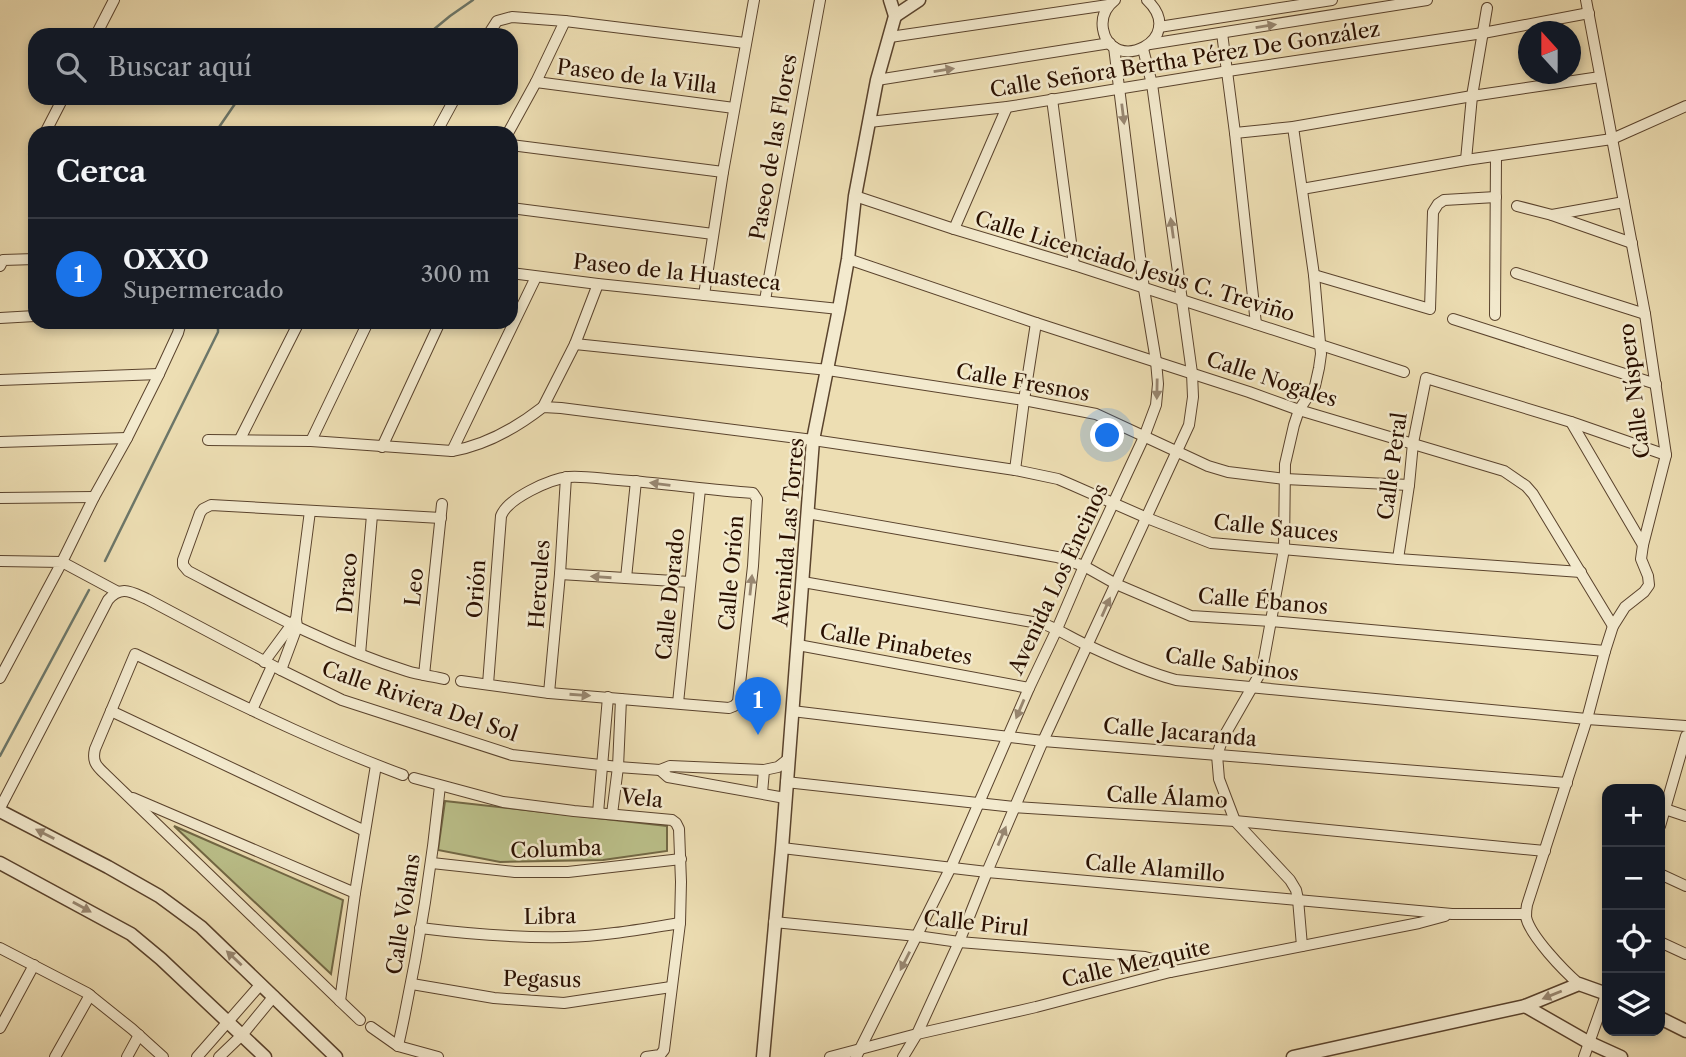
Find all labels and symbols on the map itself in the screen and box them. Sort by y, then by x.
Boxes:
street label: Calle Señora Bertha Pérez De González [988,16,1382,102]
one-way arrow [1255,20,1277,31]
north arrow [1518,21,1581,84]
street label: Paseo de las Flores [744,52,802,242]
street label: Paseo de la Villa [556,54,719,98]
one-way arrow [933,64,955,75]
one-way arrow [1118,103,1129,125]
street label: Calle Licenciado Jesús C. Treviño [972,205,1298,327]
one-way arrow [1166,217,1177,239]
street label: Paseo de la Huasteca [572,249,783,295]
street label: Calle Níspero [1613,322,1655,460]
street label: Calle Nogales [1203,346,1341,412]
street label: Calle Fresnos [954,358,1092,406]
one-way arrow [1151,378,1163,400]
street label: Calle Peral [1372,411,1412,521]
your location [1090,418,1124,452]
street label: Avenida Las Torres [767,437,809,628]
one-way arrow [649,479,671,490]
street label: Avenida Los Encinos [1002,480,1113,679]
street label: Calle Sauces [1212,509,1340,547]
street label: Calle Orión [714,514,748,632]
street label: Calle Dorado [651,527,689,661]
street label: Hercules [523,539,555,629]
street label: Draco [332,552,362,614]
street label: Orión [461,559,491,619]
street label: Leo [400,567,428,607]
one-way arrow [589,571,611,582]
one-way arrow [745,574,756,596]
street label: Calle Ébanos [1197,583,1329,619]
one-way arrow [1100,597,1112,617]
street label: Calle Pinabetes [818,618,974,670]
street label: Calle Sabinos [1163,642,1301,686]
street label: Calle Riviera Del Sol [319,656,521,746]
pin: 1 [735,677,781,735]
one-way arrow [570,690,592,701]
one-way arrow [1014,699,1026,719]
street label: Calle Jacaranda [1102,713,1259,751]
street label: Calle Álamo [1106,781,1228,813]
street label: Vela [619,783,665,813]
one-way arrow [996,826,1007,847]
one-way arrow [35,828,55,840]
street label: Columba [510,835,603,863]
street label: Calle Alamillo [1084,849,1226,887]
street label: Calle Volans [381,852,425,976]
one-way arrow [72,901,92,913]
street label: Libra [523,903,577,929]
street label: Calle Pirul [922,905,1030,941]
street label: Calle Mezquite [1059,934,1213,992]
one-way arrow [225,950,243,966]
one-way arrow [899,951,911,971]
street label: Pegasus [503,966,581,992]
one-way arrow [1541,989,1562,1000]

